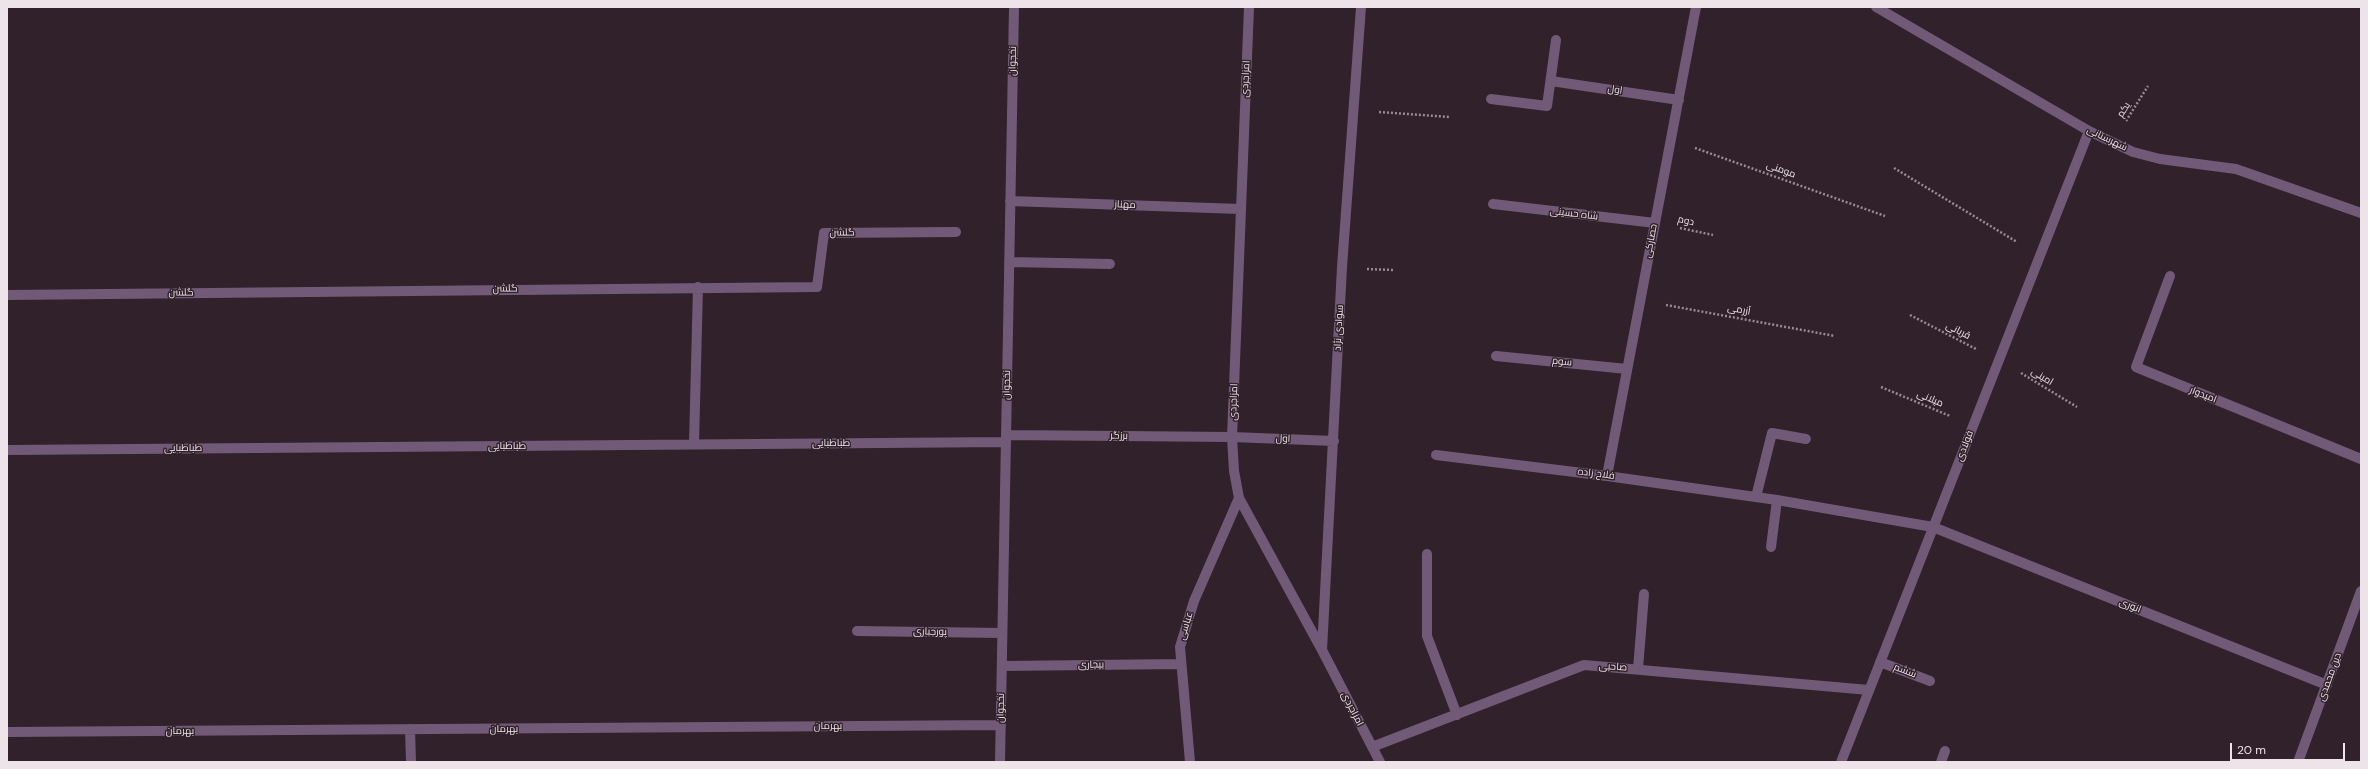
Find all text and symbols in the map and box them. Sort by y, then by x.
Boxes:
street label: نخجوان [1007,46,1019,76]
street label: امزاجردی [1239,60,1253,98]
street label: اول [1607,83,1623,97]
street label: یکم [2115,100,2133,120]
street label: شهرستانی [2085,124,2129,154]
street label: مومنی [1765,159,1797,181]
street label: مهناز [1114,199,1136,211]
street label: شاه حسینی [1549,205,1599,223]
street label: دوم [1677,213,1695,229]
street label: حصارکی [1642,223,1660,259]
street label: گلشن [829,227,855,239]
street label: گلشن [492,283,518,295]
street label: گلشن [168,287,194,299]
street label: آزرمی [1727,302,1751,318]
street label: سوادی نژاد [1332,305,1346,351]
street label: قربانی [1944,320,1972,342]
street label: سوم [1551,355,1573,369]
street label: امینی [2029,366,2055,388]
street label: نخجوان [1001,370,1013,400]
street label: امزاجردی [1227,383,1241,421]
street label: امیدوار [2188,384,2218,406]
street label: میلانی [1915,388,1945,410]
street label: فولادی [1954,429,1976,463]
street label: برزگر [1110,430,1128,442]
street label: اول [1275,433,1291,445]
street label: طباطبایی [812,437,850,449]
street label: طباطبایی [488,440,526,452]
street label: طباطبایی [164,442,202,454]
street label: فلاح زاده [1577,466,1615,482]
street label: انوری [2117,596,2143,616]
street label: عباسی [1176,610,1196,642]
street label: پورجباری [913,626,947,638]
street label: دین محمدی [2316,651,2344,703]
street label: بیجاری [1078,659,1104,671]
street label: صاحبی [1598,660,1628,674]
street label: ششم [1892,661,1918,681]
street label: امزاجردی [1338,690,1366,728]
street label: نخجوان [995,693,1007,723]
street label: بهرمان [814,720,842,732]
street label: بهرمان [490,723,518,735]
street label: بهرمان [166,725,194,737]
scale bar [2232,735,2347,761]
text: 20 m [2237,742,2266,758]

